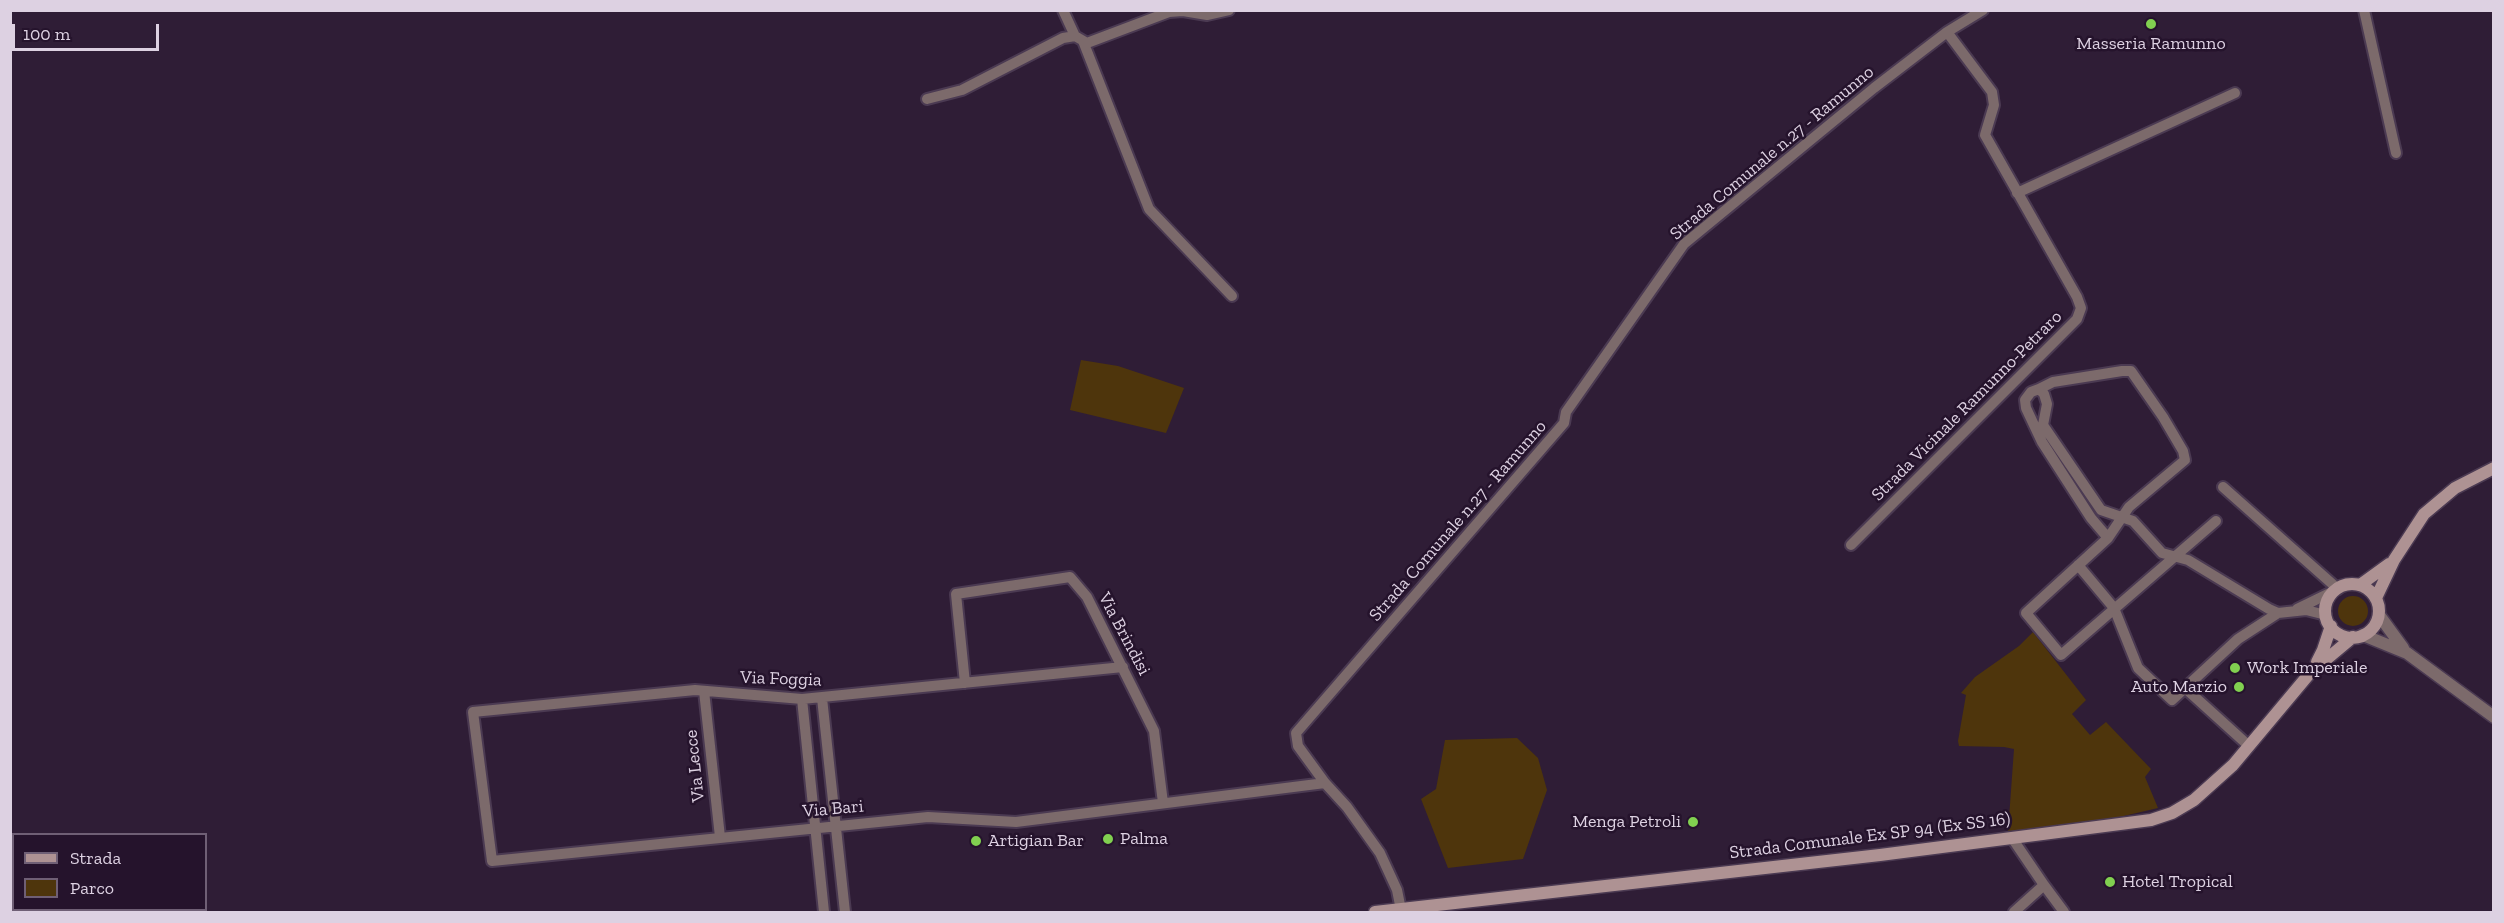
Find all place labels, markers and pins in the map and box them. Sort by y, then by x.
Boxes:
marker: Masseria Ramunno [2144,17,2158,31]
place label: Masseria Ramunno [2076,33,2226,55]
place label: Work Imperiale [2247,657,2367,679]
marker: Work Imperiale [2228,661,2242,675]
place label: Auto Marzio [2131,676,2227,698]
marker: Auto Marzio [2232,680,2246,694]
place label: Menga Petroli [1572,811,1681,833]
marker: Menga Petroli [1686,815,1700,829]
place label: Palma [1120,828,1168,850]
place label: Artigian Bar [988,830,1084,852]
marker: Palma [1101,832,1115,846]
marker: Artigian Bar [969,834,983,848]
place label: Hotel Tropical [2122,871,2233,893]
marker: Hotel Tropical [2103,875,2117,889]

